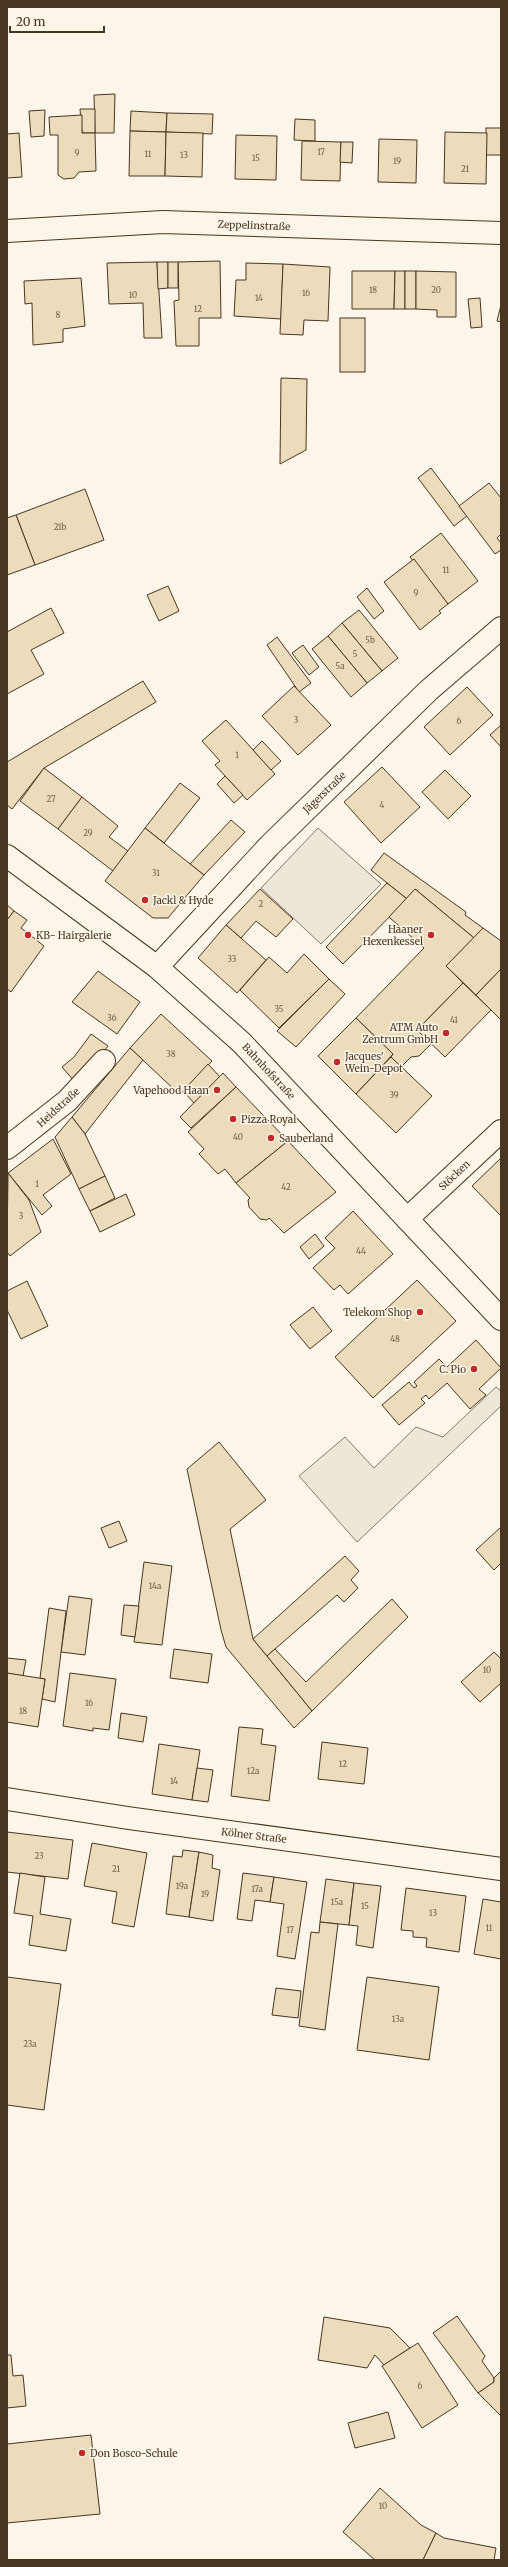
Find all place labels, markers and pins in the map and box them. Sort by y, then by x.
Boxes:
place label: Jackl & Hyde [152,894,213,907]
marker: Jackl & Hyde [140,895,150,905]
place label: Haaner Hexenkessel [363,923,423,948]
place label: KB- Hairgalerie [36,929,111,942]
marker: KB- Hairgalerie [23,930,33,940]
marker: Haaner Hexenkessel [426,930,436,940]
place label: ATM Auto Zentrum GmbH [362,1021,438,1046]
marker: ATM Auto Zentrum GmbH [441,1028,451,1038]
place label: Jacques' Wein-Depot [344,1050,403,1075]
marker: Jacques' Wein-Depot [332,1057,342,1067]
place label: Vapehood Haan [132,1084,209,1097]
marker: Vapehood Haan [212,1085,222,1095]
place label: Pizza Royal [241,1113,296,1126]
marker: Pizza Royal [228,1114,238,1124]
place label: Sauberland [279,1132,333,1145]
marker: Sauberland [266,1133,276,1143]
place label: Telekom Shop [343,1306,412,1319]
marker: Telekom Shop [415,1307,425,1317]
place label: C. Pio [439,1363,466,1376]
marker: C. Pio [469,1364,479,1374]
place label: Don Bosco-Schule [90,2447,178,2460]
marker: Don Bosco-Schule [77,2448,87,2458]

